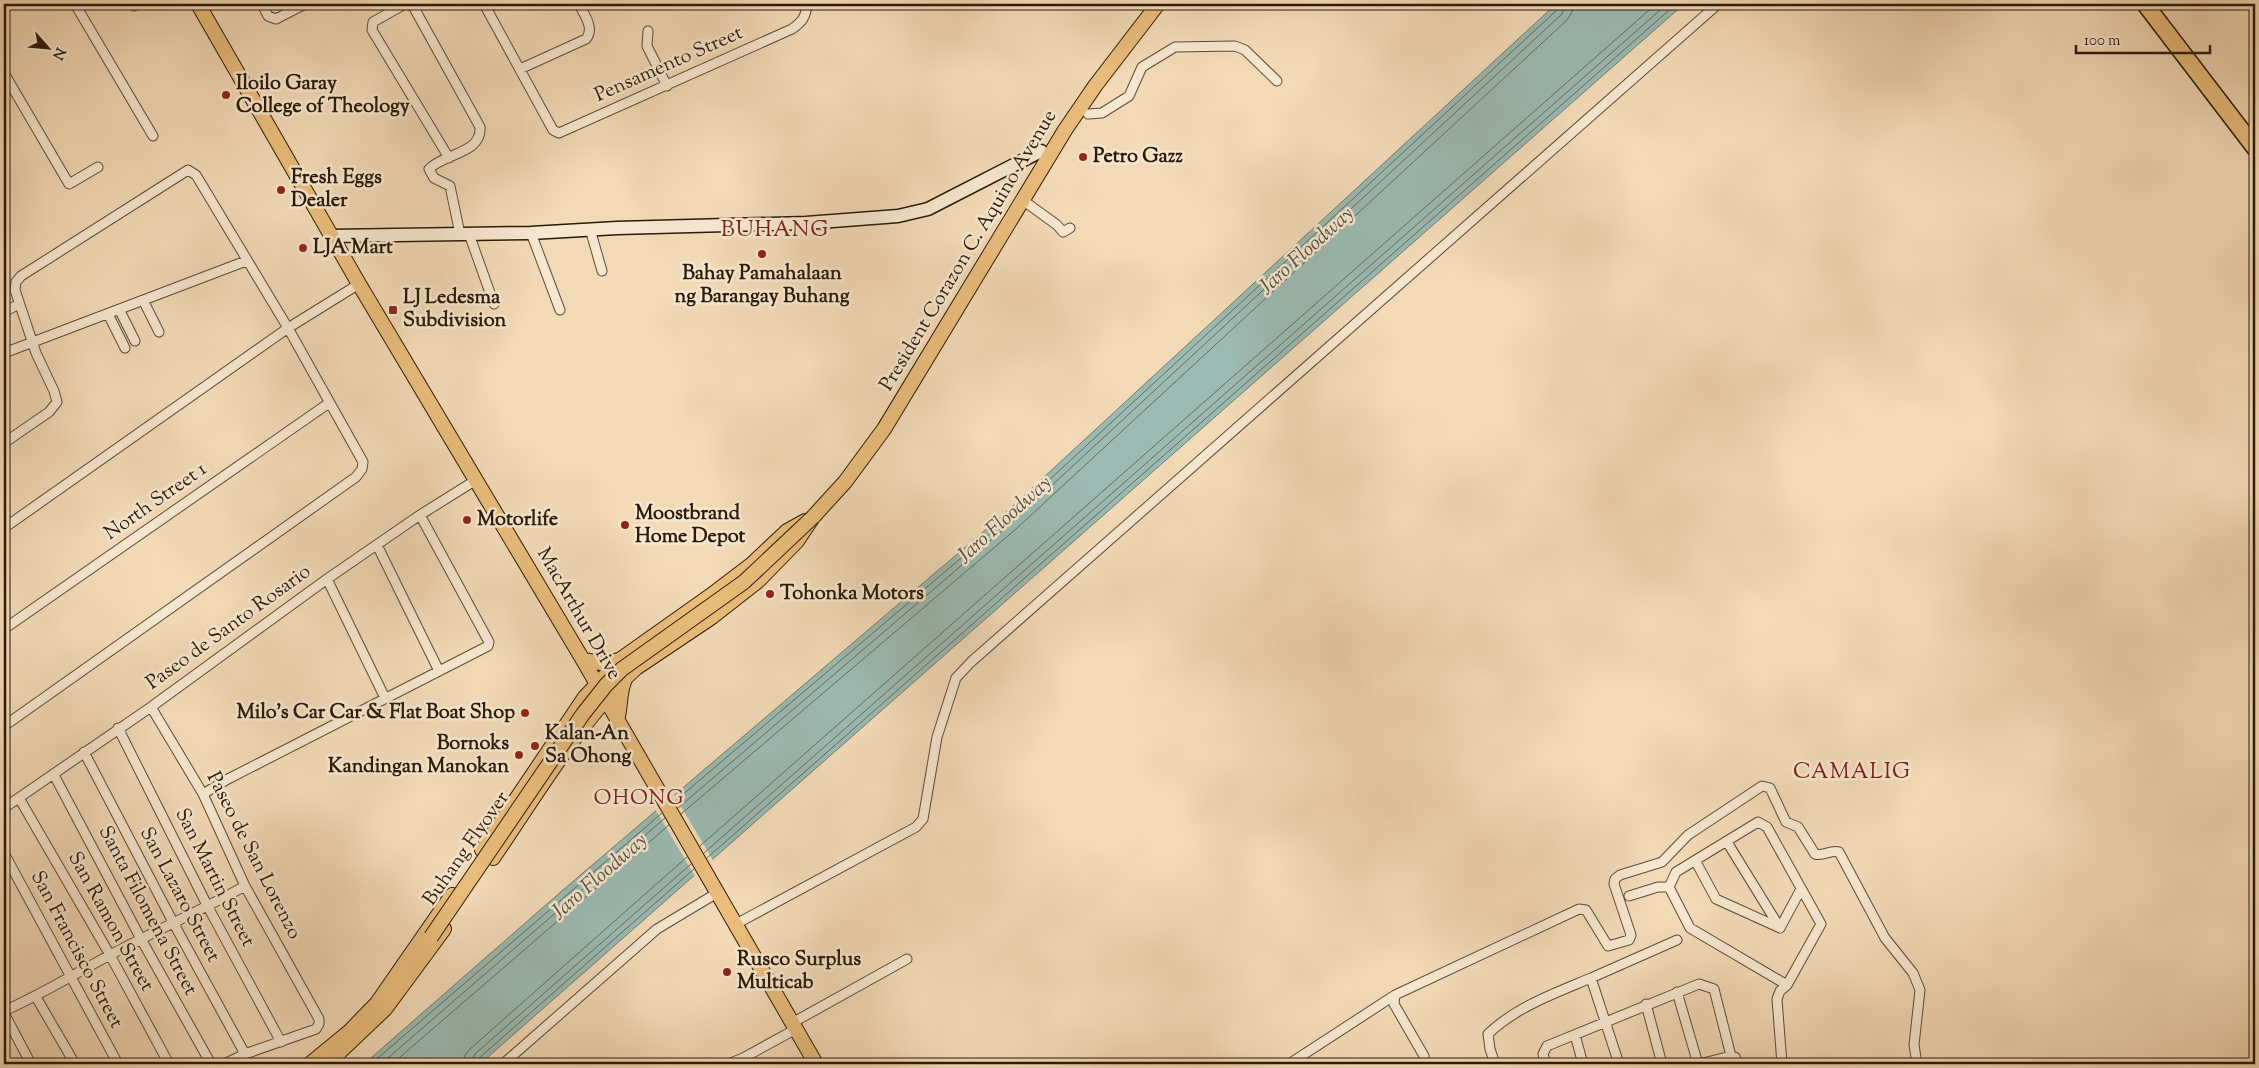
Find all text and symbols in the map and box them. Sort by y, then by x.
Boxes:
street label: Pensamento Street [590,19,748,111]
north arrow [22,22,72,72]
scale bar [2076,22,2210,54]
text: 100 m [2084,31,2121,52]
text: N [46,43,69,63]
place label: Iloilo Garay College of Theology [236,70,410,122]
marker: Iloilo Garay College of Theology [220,89,232,101]
street label: President Corazon C. Aquino Avenue [873,105,1065,397]
place label: Petro Gazz [1093,143,1183,172]
marker: Petro Gazz [1077,151,1089,163]
place label: Fresh Eggs Dealer [291,164,382,216]
marker: Fresh Eggs Dealer [275,184,287,196]
water label: Jaro Floodway [1252,200,1361,302]
district label: BUHANG [721,215,829,247]
place label: LJA Mart [313,234,393,263]
marker: LJA Mart [297,242,309,254]
marker: Bahay Pamahalaan ng Barangay Buhang [756,248,768,260]
place label: Bahay Pamahalaan ng Barangay Buhang [675,260,850,312]
place label: LJ Ledesma Subdivision [403,284,507,336]
marker: LJ Ledesma Subdivision [387,304,399,316]
street label: North Street 1 [99,456,213,548]
water label: Jaro Floodway [950,469,1059,571]
place label: Moostbrand Home Depot [635,500,746,552]
place label: Motorlife [477,506,558,535]
marker: Motorlife [461,514,473,526]
marker: Moostbrand Home Depot [619,519,631,531]
street label: MacArthur Drive [528,542,628,686]
street label: Paseo de Santo Rosario [141,558,318,698]
place label: Tohonka Motors [780,580,924,609]
marker: Tohonka Motors [764,588,776,600]
place label: Milo's Car Car & Flat Boat Shop [236,699,515,728]
marker: Milo's Car Car & Flat Boat Shop [519,707,531,719]
place label: Kalan-An Sa Ohong [545,720,632,772]
place label: Bornoks Kandingan Manokan [328,730,509,782]
marker: Kalan-An Sa Ohong [529,740,541,752]
marker: Bornoks Kandingan Manokan [513,749,525,761]
district label: CAMALIG [1793,757,1911,789]
street label: Paseo de San Lorenzo [198,767,308,945]
district label: OHONG [593,784,685,814]
street label: Buhang Flyover [417,785,518,912]
street label: San Martin Street [167,804,262,953]
street label: Santa Filomena Street [90,821,204,1001]
street label: San Lazaro Street [131,822,227,968]
water label: Jaro Floodway [545,827,654,928]
street label: San Ramon Street [60,847,161,997]
street label: San Francisco Street [22,866,130,1034]
place label: Rusco Surplus Multicab [737,946,861,998]
marker: Rusco Surplus Multicab [721,966,733,978]

